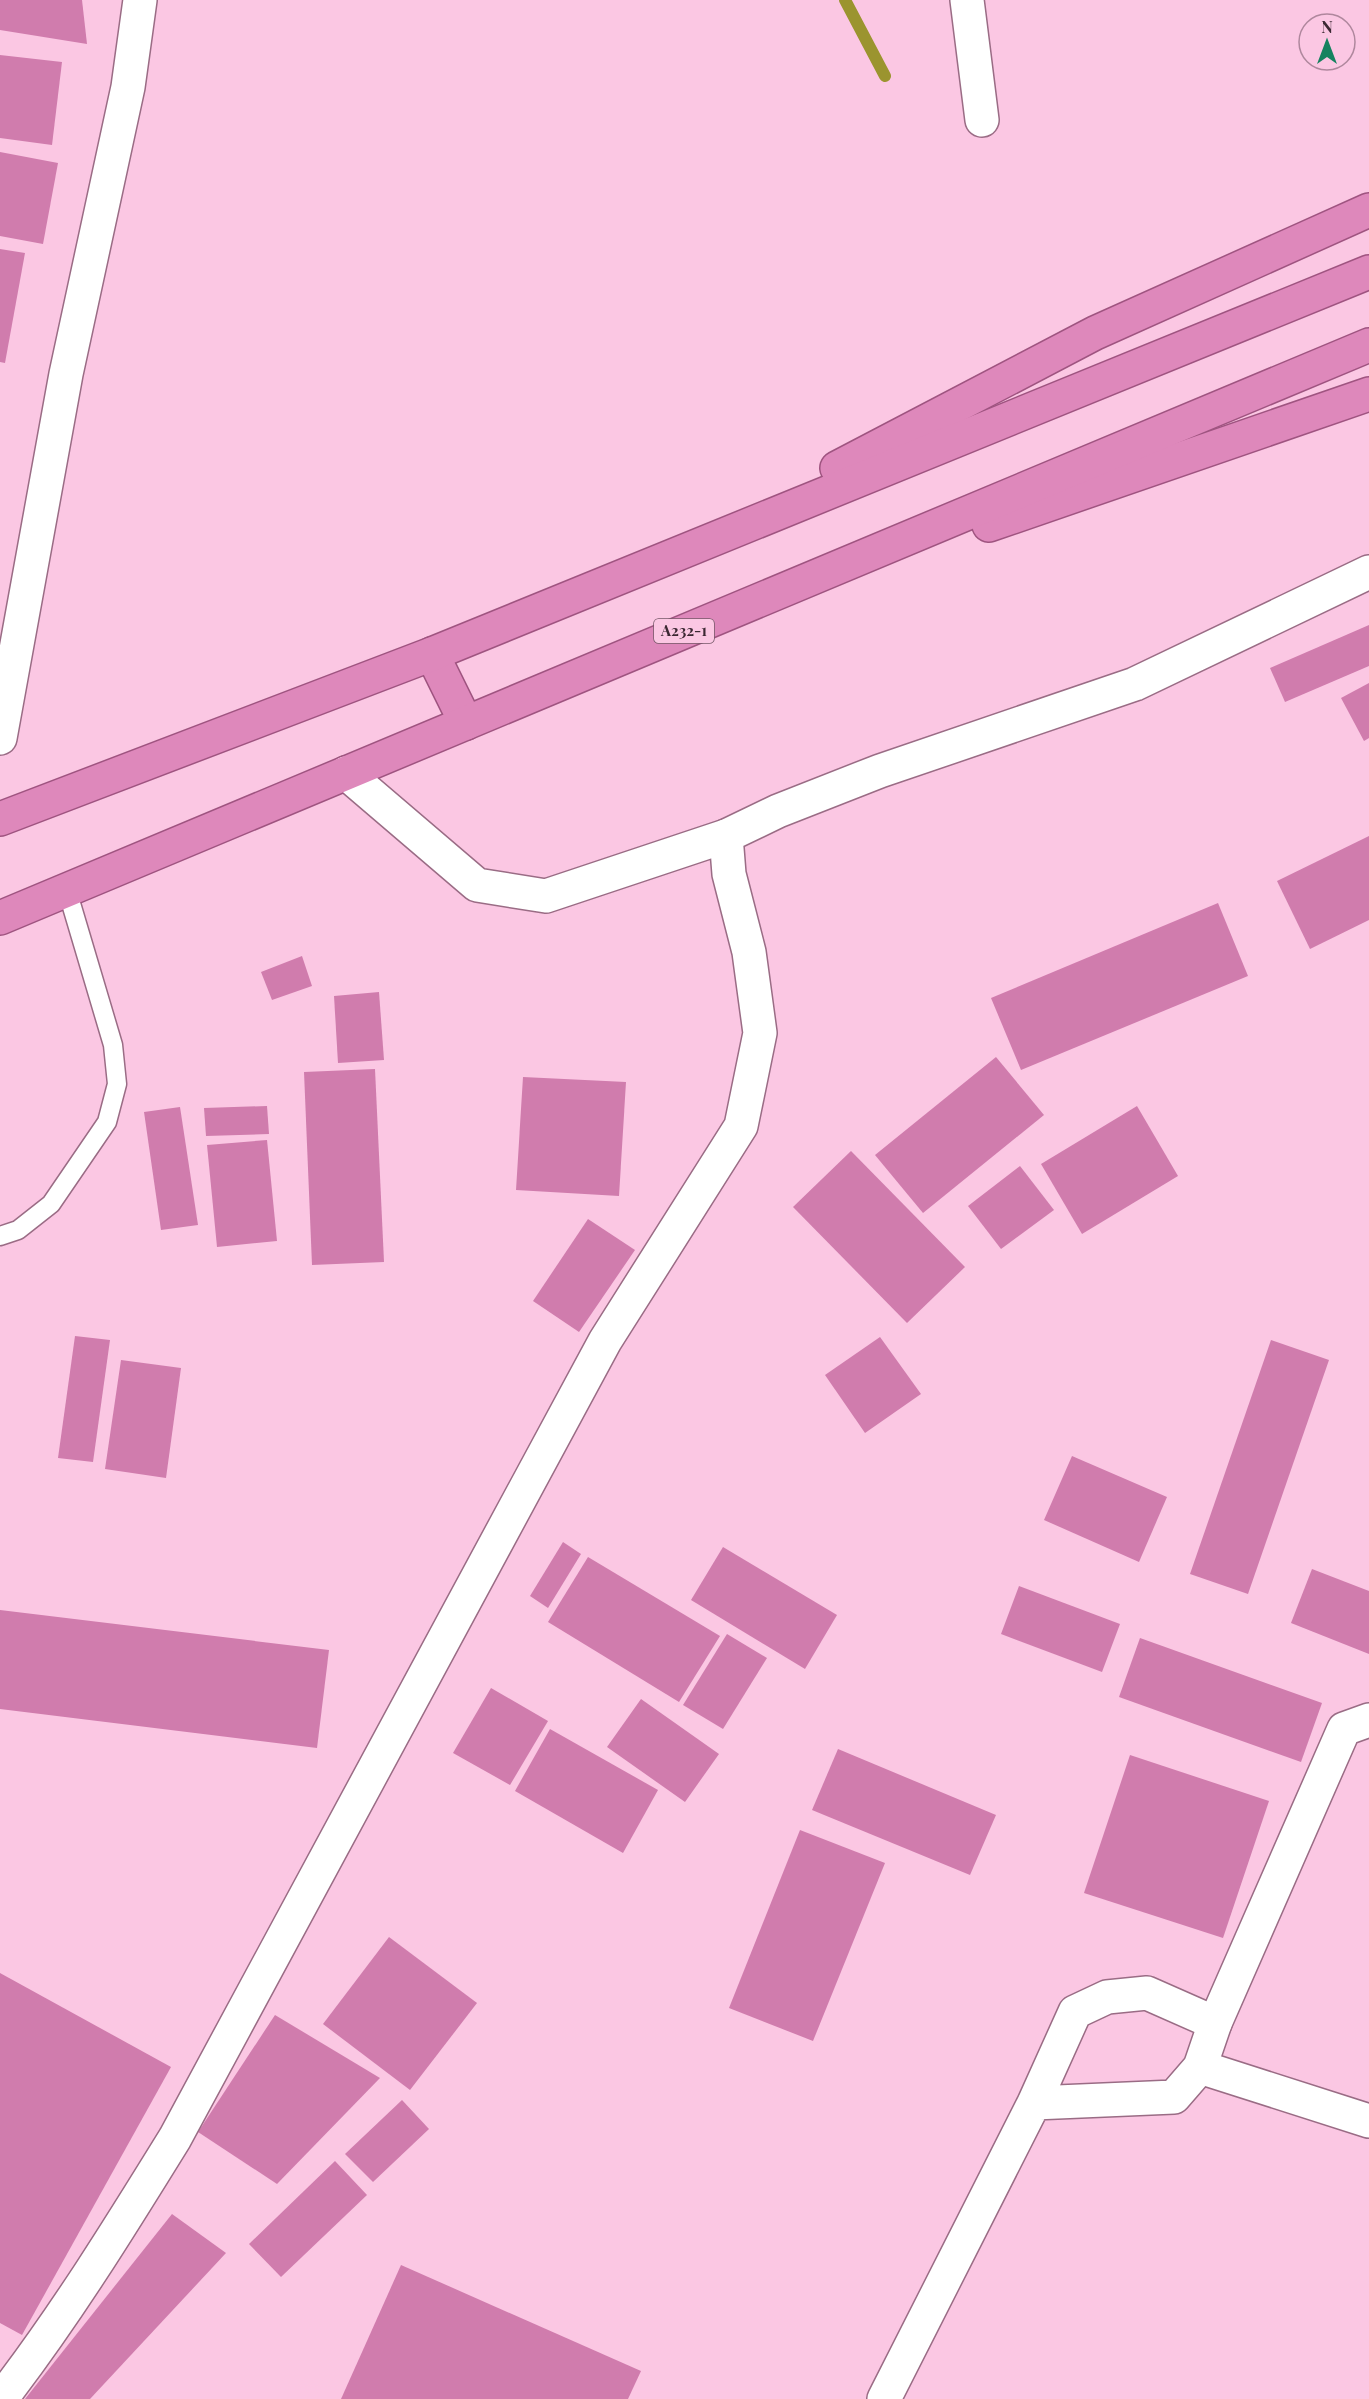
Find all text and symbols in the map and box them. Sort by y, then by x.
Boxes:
north arrow [1297,12,1357,72]
text: N [1321,16,1333,37]
road number: A232-1 [654,619,714,643]

